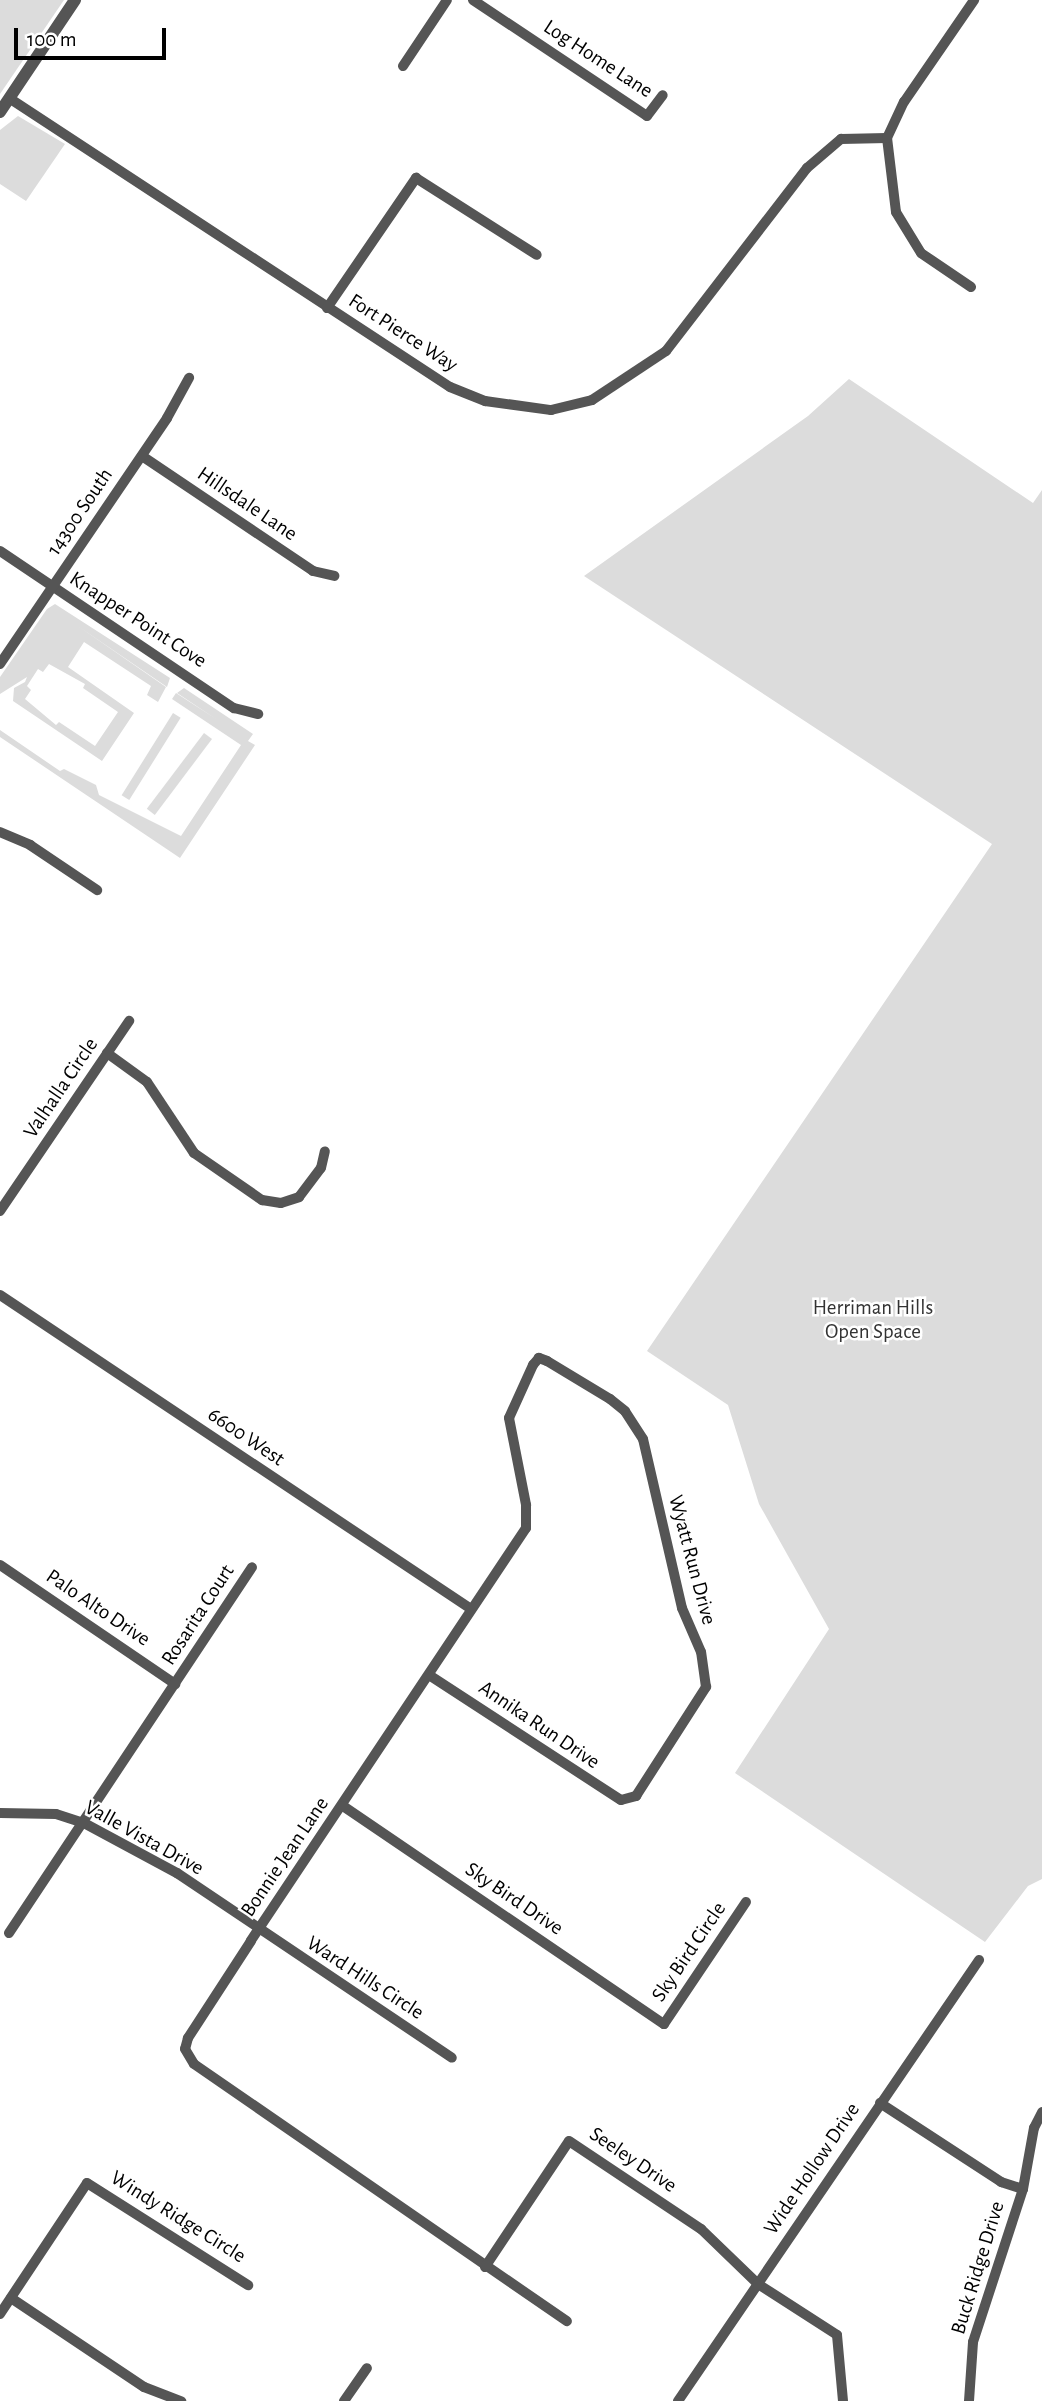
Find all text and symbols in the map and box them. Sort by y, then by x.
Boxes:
scale bar [18,14,170,58]
street label: Log Home Lane [539,14,657,104]
text: 100 m [27,29,77,50]
street label: Fort Pierce Way [344,288,462,378]
street label: Hillsdale Lane [192,461,302,547]
street label: 14300 South [42,464,118,560]
street label: Knapper Point Cove [65,566,211,674]
street label: Valhalla Circle [18,1033,104,1143]
park label: Herriman Hills Open Space [813,1295,933,1345]
street label: 6600 West [203,1402,289,1472]
street label: Wyatt Run Drive [663,1492,721,1628]
street label: Rosarita Court [156,1560,240,1670]
street label: Palo Alto Drive [41,1564,155,1652]
street label: Annika Run Drive [474,1675,604,1775]
street label: Bonnie Jean Lane [236,1792,334,1922]
street label: Valle Vista Drive [80,1795,208,1881]
street label: Sky Bird Drive [460,1857,568,1941]
street label: Sky Bird Circle [646,1897,732,2007]
street label: Ward Hills Circle [302,1931,428,2025]
street label: Wide Hollow Drive [759,2098,865,2240]
street label: Seeley Drive [585,2122,681,2198]
street label: Windy Ridge Circle [106,2165,250,2269]
street label: Buck Ridge Drive [946,2198,1010,2338]

